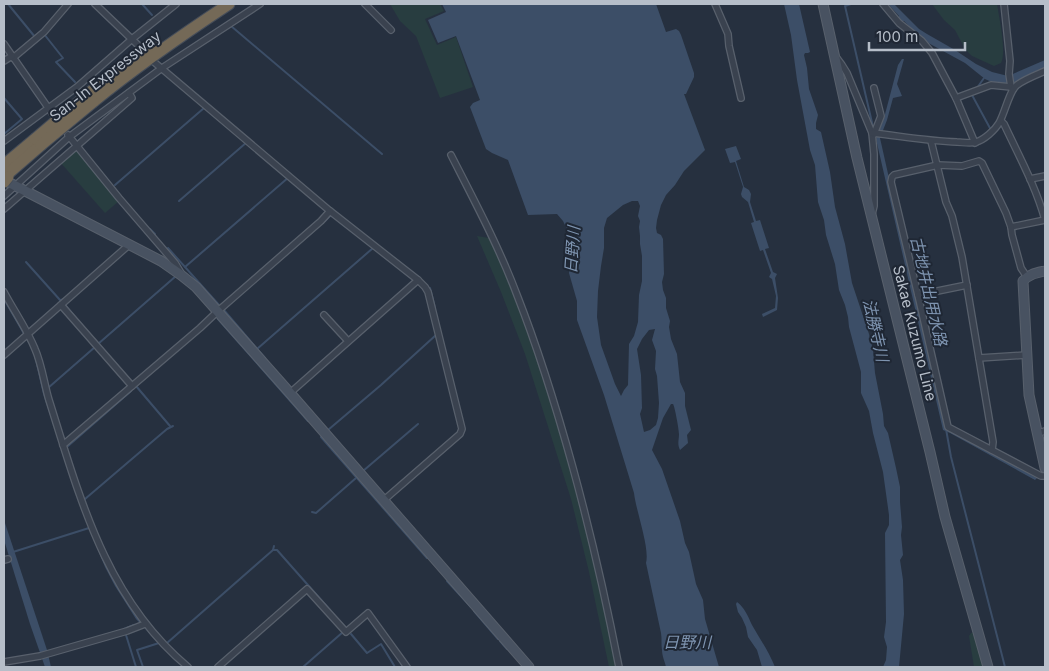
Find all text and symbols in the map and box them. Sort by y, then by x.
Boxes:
scale bar [869,20,965,52]
street label: San-In Expressway [45,26,165,125]
text: 100 m [876,27,918,46]
water label: 日野川 [560,223,584,275]
water label: 古地井出用水路 [907,234,952,350]
street label: Sakae Kuzumo Line [889,263,941,403]
water label: 法勝寺川 [859,297,893,365]
water label: 日野川 [663,632,713,652]

